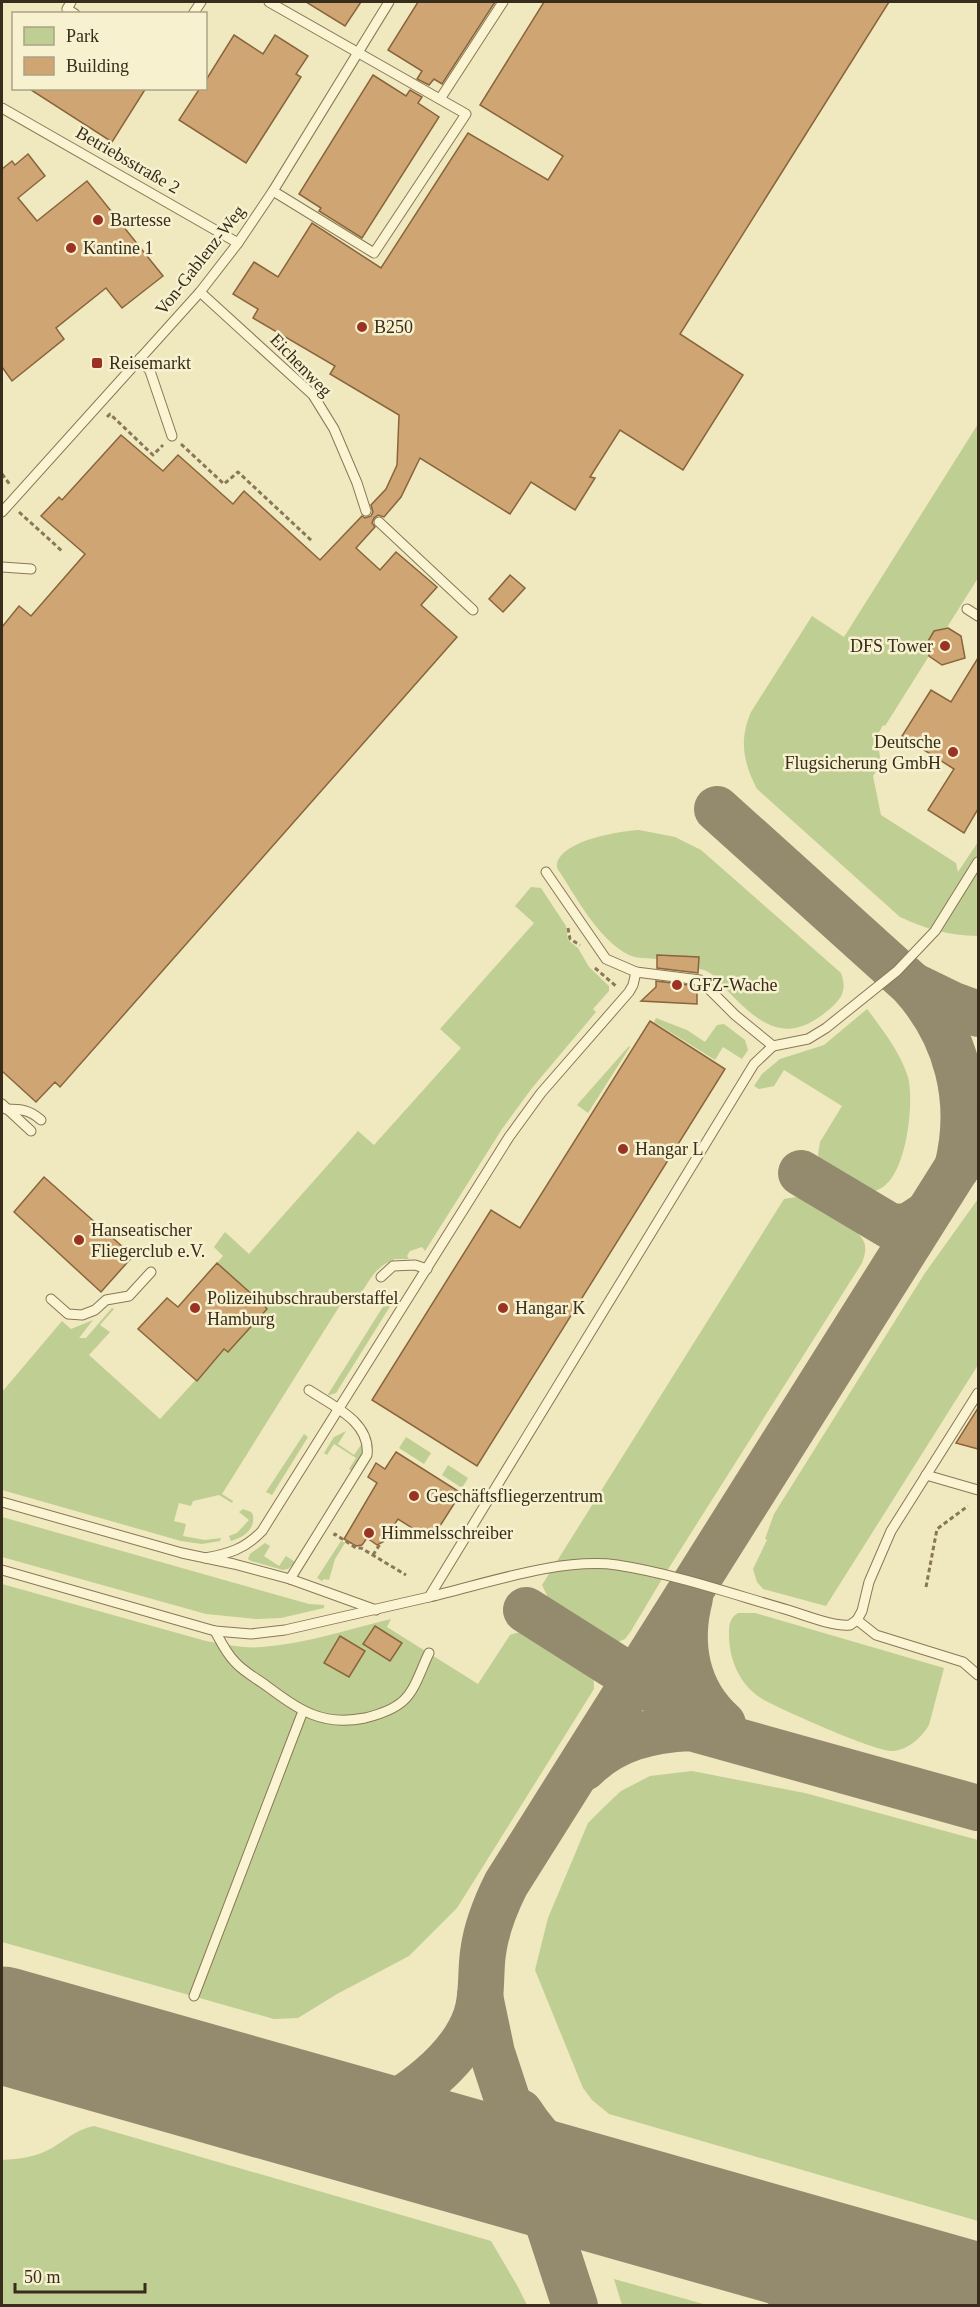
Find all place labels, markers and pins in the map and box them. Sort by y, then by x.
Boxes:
place label: Bartesse [110,210,171,230]
marker: Bartesse [91,213,105,227]
place label: Kantine 1 [83,238,153,258]
marker: Kantine 1 [64,241,78,255]
place label: B250 [374,317,413,337]
marker: B250 [355,320,369,334]
place label: Reisemarkt [109,353,191,373]
marker: Reisemarkt [90,356,104,370]
place label: DFS Tower [850,636,933,656]
marker: DFS Tower [938,639,952,653]
place label: Deutsche Flugsicherung GmbH [785,732,941,773]
marker: Deutsche Flugsicherung GmbH [946,745,960,759]
place label: GFZ-Wache [689,975,778,995]
marker: GFZ-Wache [670,978,684,992]
place label: Hangar L [635,1139,703,1159]
marker: Hangar L [616,1142,630,1156]
place label: Hanseatischer Fliegerclub e.V. [91,1220,205,1261]
marker: Hanseatischer Fliegerclub e.V. [72,1233,86,1247]
place label: Polizeihubschrauberstaffel Hamburg [207,1288,399,1329]
place label: Hangar K [515,1298,585,1318]
marker: Polizeihubschrauberstaffel Hamburg [188,1301,202,1315]
marker: Hangar K [496,1301,510,1315]
place label: Geschäftsfliegerzentrum [426,1486,603,1506]
marker: Geschäftsfliegerzentrum [407,1489,421,1503]
place label: Himmelsschreiber [381,1523,513,1543]
marker: Himmelsschreiber [362,1526,376,1540]

